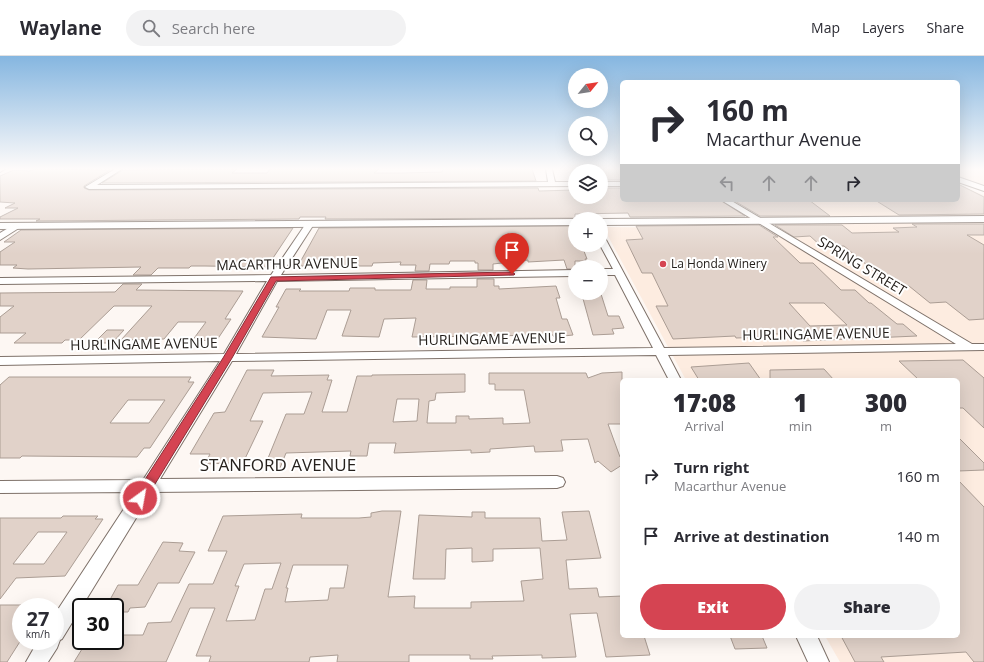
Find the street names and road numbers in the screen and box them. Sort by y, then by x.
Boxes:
street label: SPRING STREET [814,232,910,300]
street label: MACARTHUR AVENUE [216,253,358,274]
street label: HURLINGAME AVENUE [742,323,890,344]
street label: HURLINGAME AVENUE [418,328,566,349]
street label: HURLINGAME AVENUE [70,333,218,354]
street label: STANFORD AVENUE [200,453,356,476]

